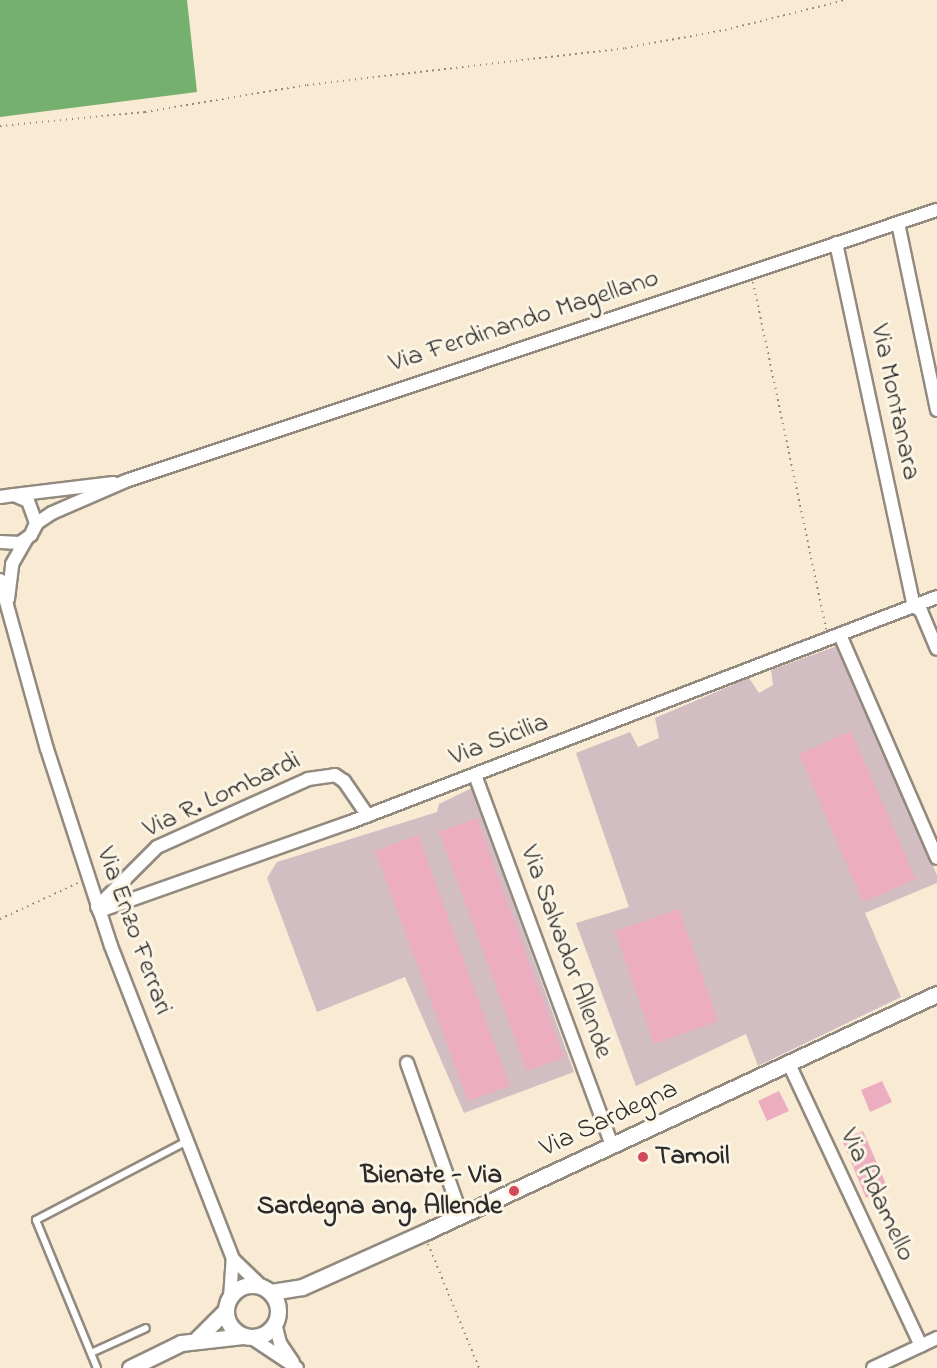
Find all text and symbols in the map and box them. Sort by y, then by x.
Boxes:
street label: Via Ferdinando Magellano [385,262,663,380]
street label: Via Montanara [863,321,927,483]
street label: Via Sicilia [445,706,553,774]
street label: Via R. Lombardi [138,744,306,846]
street label: Via Salvador Allende [512,841,620,1063]
street label: Via Enzo Ferrari [89,843,179,1019]
street label: Via Sardegna [535,1073,683,1165]
street label: Via Adamello [832,1123,922,1267]
place label: Tamoil [655,1141,729,1173]
marker: Tamoil [636,1150,650,1164]
place label: Bienate - Via Sardegna ang. Allende [257,1159,502,1222]
marker: Bienate - Via Sardegna ang. Allende [507,1184,521,1198]

